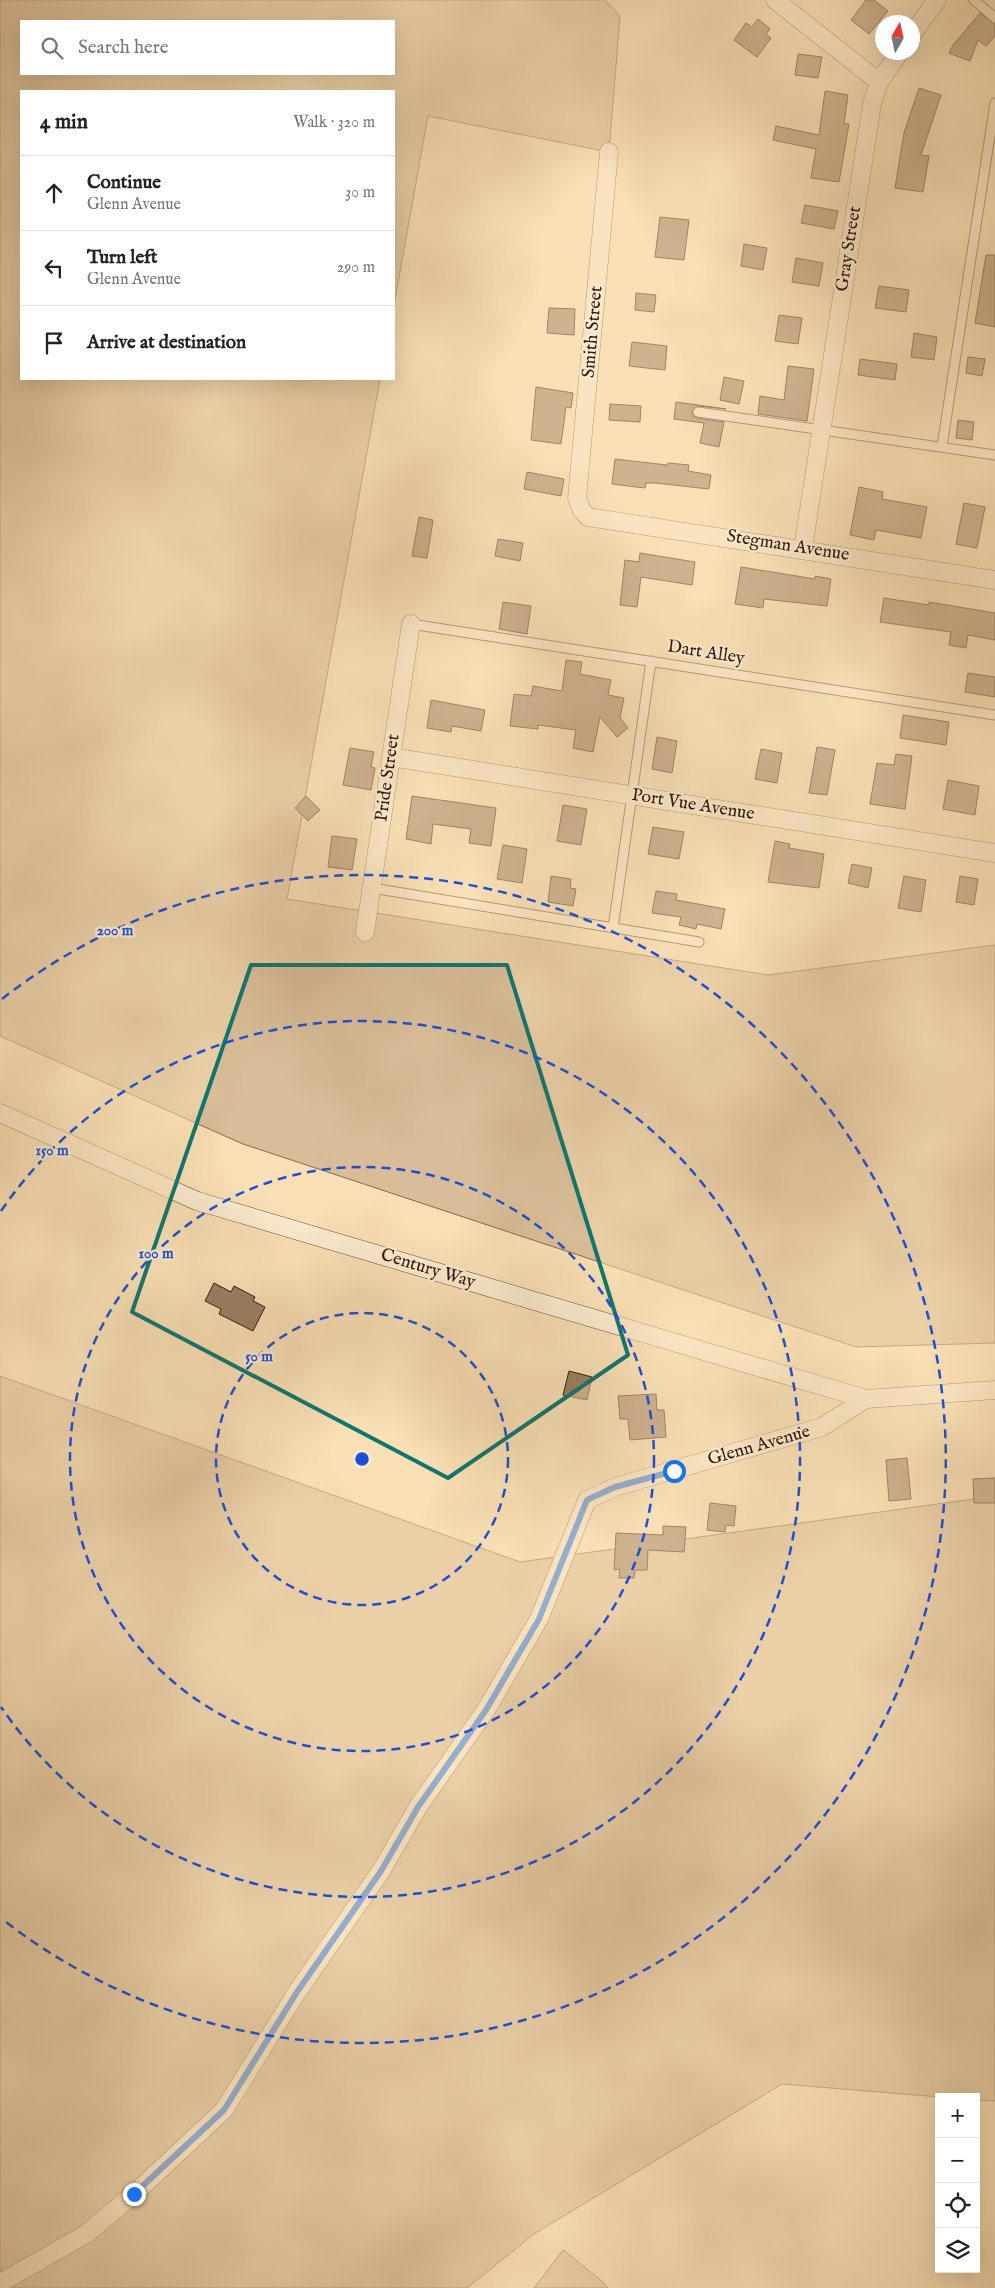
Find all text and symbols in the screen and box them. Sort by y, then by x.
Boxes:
north arrow [875,15,920,60]
search box [20,20,395,75]
icon: search [38,34,66,62]
text: Search here [78,36,169,60]
text: 4 min [40,109,88,136]
text: Walk · 320 m [293,113,375,133]
text: Continue [87,171,161,195]
icon: ahead [40,179,68,207]
text: 30 m [345,183,375,203]
text: Glenn Avenue [87,195,181,215]
street label: Gray Street [831,205,867,293]
text: Turn left [87,246,158,270]
icon: left [40,254,68,282]
text: 290 m [337,258,375,278]
text: Glenn Avenue [87,270,181,290]
street label: Smith Street [578,285,608,379]
icon: arrive [40,329,68,357]
text: Arrive at destination [87,331,246,355]
street label: Stegman Avenue [725,525,851,567]
street label: Dart Alley [666,636,746,670]
street label: Pride Street [370,733,406,823]
street label: Port Vue Avenue [630,784,756,826]
text: 200 m [97,921,134,940]
text: 150 m [35,1141,69,1160]
text: 100 m [138,1244,174,1263]
street label: Century Way [378,1244,478,1294]
text: 50 m [245,1347,273,1366]
street label: Glenn Avenue [705,1420,813,1472]
centre of rings [353,1450,371,1468]
route start [663,1460,686,1483]
map controls [935,2093,980,2273]
button: + [935,2093,980,2138]
button: − [935,2138,980,2183]
route end [123,2183,146,2206]
button: locate [935,2183,980,2228]
button: layers [935,2228,980,2273]

